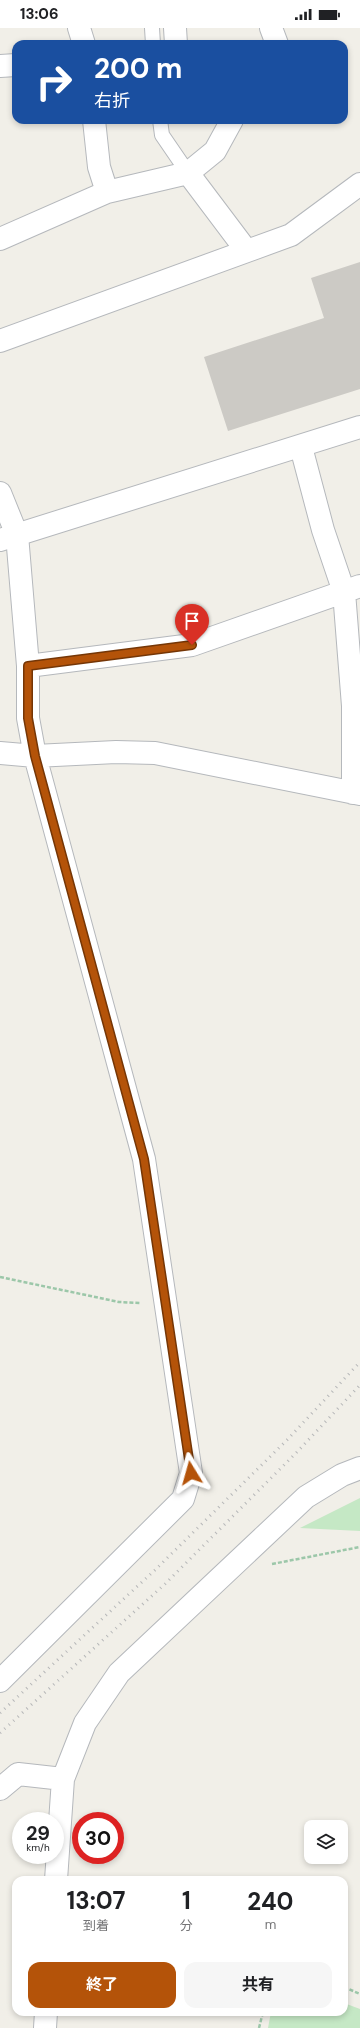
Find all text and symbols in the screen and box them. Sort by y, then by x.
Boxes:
text: 13:06 [20,4,58,24]
text: 200 m [94,50,182,87]
icon: right [28,56,80,108]
text: 右折 [94,89,130,113]
pin [175,604,209,645]
icon: arrive [181,610,203,632]
position arrow [170,1452,212,1494]
speed limit sign: 30 [72,1812,124,1864]
text: 29 [26,1820,50,1846]
map controls [304,1820,348,1864]
button: layers [304,1820,348,1864]
text: km/h [26,1841,50,1854]
text: 13:07 [66,1885,125,1916]
text: 1 [182,1885,191,1916]
text: 240 [247,1886,294,1917]
text: m [265,1916,276,1933]
text: 到着 [83,1917,109,1934]
text: 分 [180,1917,193,1934]
button: 終了 [28,1962,176,2008]
button: 共有 [184,1962,332,2008]

